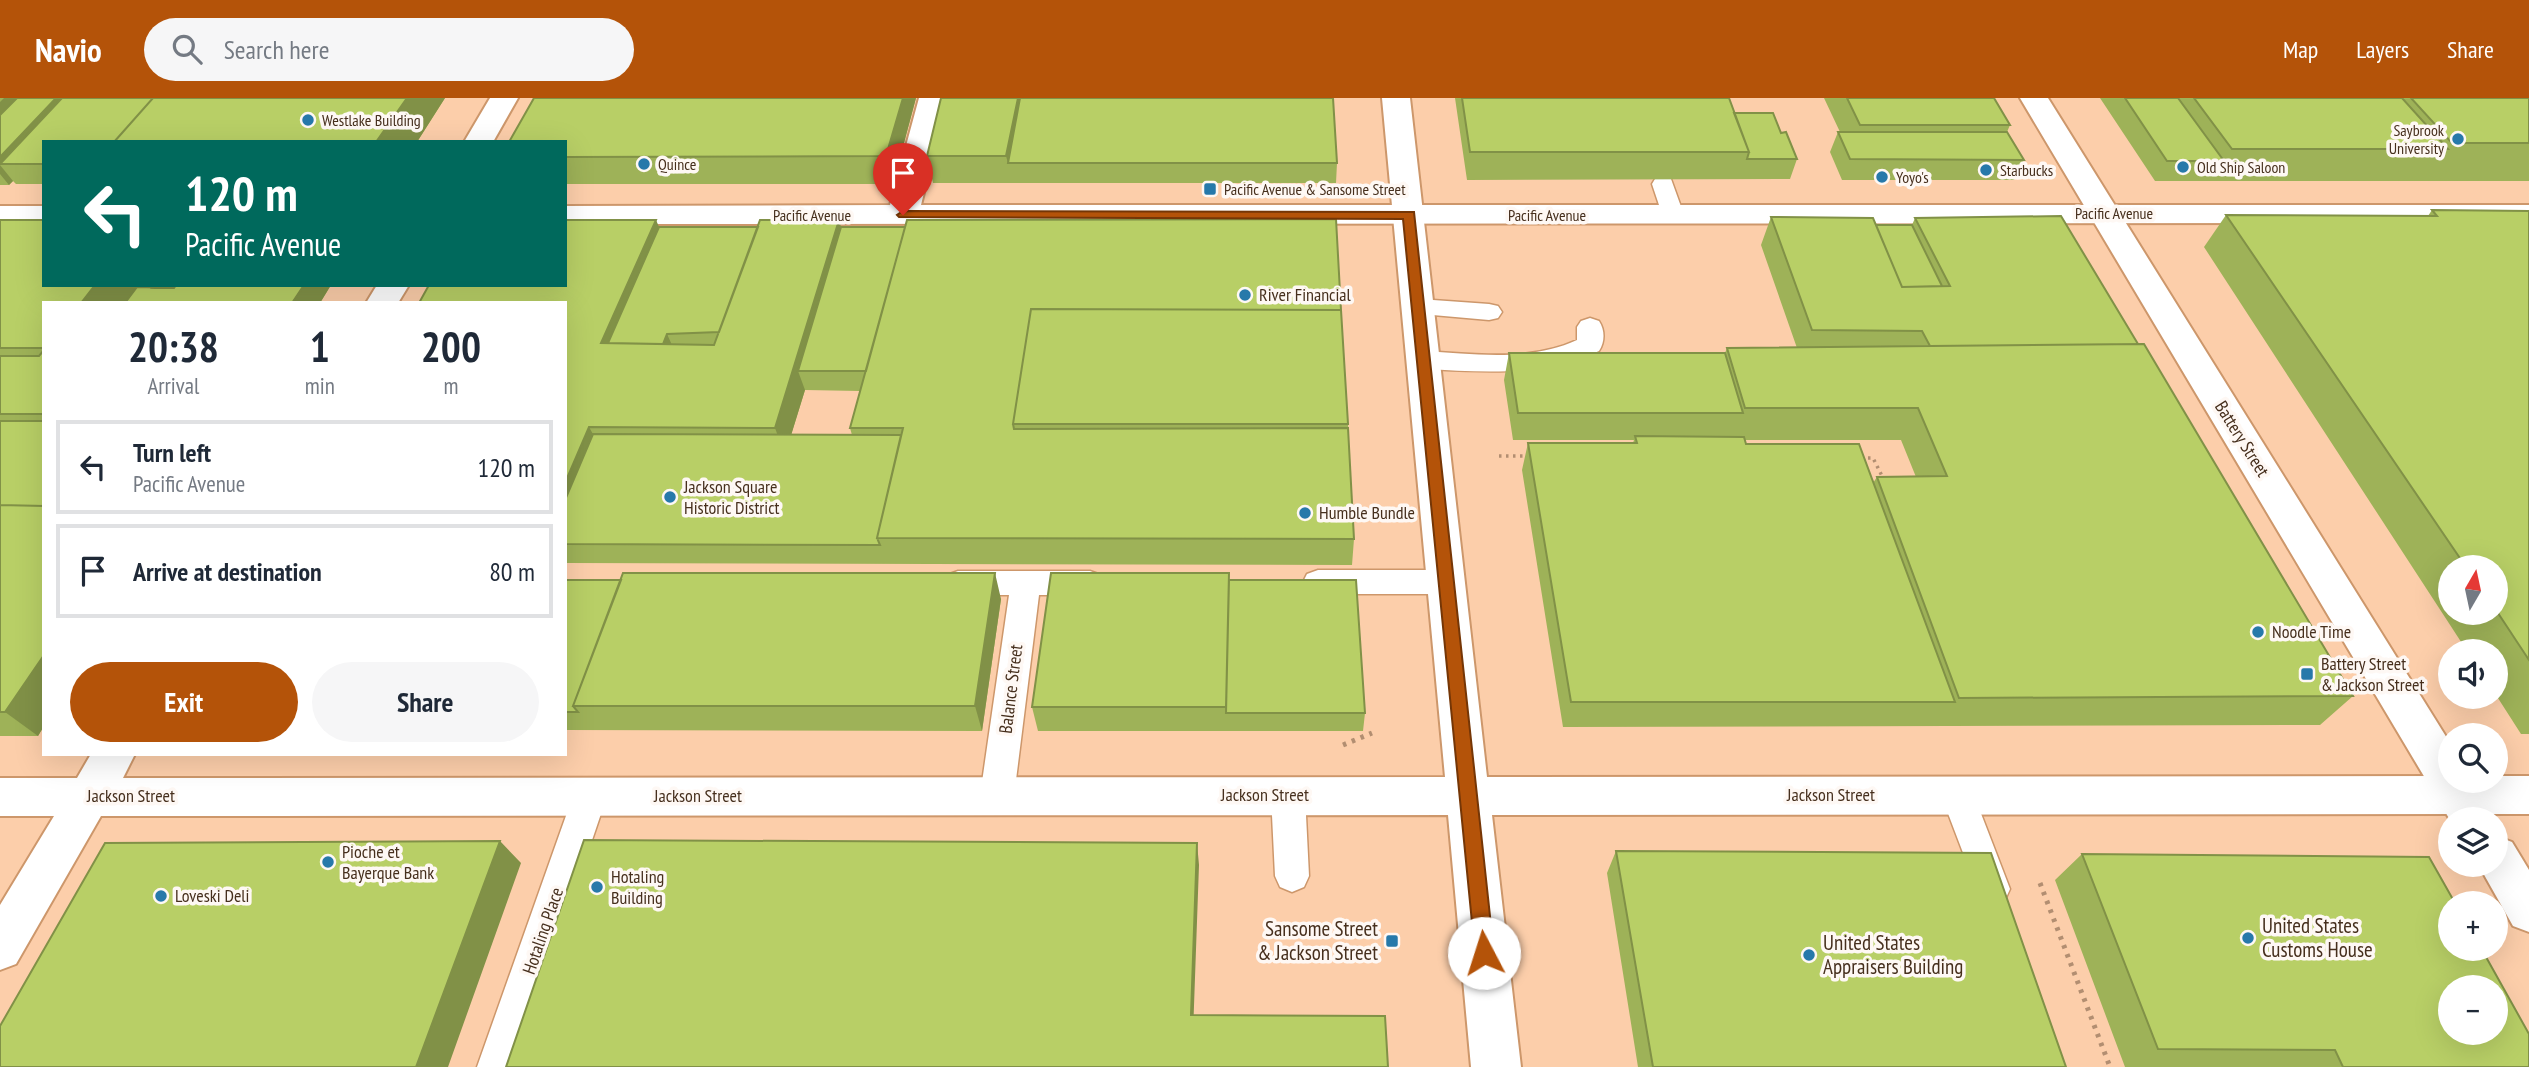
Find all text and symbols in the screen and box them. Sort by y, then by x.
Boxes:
search box [144,18,634,81]
text: Navio [35,28,102,71]
icon: search [168,30,206,68]
text: Search here [224,33,329,66]
text: Map [2283,34,2318,65]
text: Layers [2356,34,2409,65]
text: Share [2447,34,2494,65]
place label: Westlake Building [322,110,421,130]
marker: Westlake Building [300,112,316,128]
place label: Saybrook University [2389,120,2445,158]
marker: Saybrook University [2450,131,2466,147]
pin [873,143,933,215]
place label: Quince [658,154,696,174]
icon: arrive [884,154,922,192]
marker: Quince [636,156,652,172]
place label: Old Ship Saloon [2197,157,2285,177]
marker: Old Ship Saloon [2175,159,2191,175]
place label: Starbucks [2000,160,2053,180]
text: 120 m [185,161,298,225]
marker: Starbucks [1978,162,1994,178]
place label: Yoyo's [1896,167,1929,187]
icon: left [70,168,161,259]
marker: Yoyo's [1874,169,1890,185]
place label: Pacific Avenue & Sansome Street [1224,179,1406,199]
marker: Pacific Avenue & Sansome Street [1202,181,1218,197]
street label: Pacific Avenue [2075,203,2153,223]
street label: Pacific Avenue [773,205,851,225]
street label: Pacific Avenue [1508,205,1586,225]
text: Pacific Avenue [185,223,341,265]
place label: River Financial [1259,283,1352,306]
marker: River Financial [1237,287,1253,303]
text: 20:38 [128,319,219,374]
text: 1 [310,319,330,374]
text: 200 [421,319,481,374]
text: Arrival [147,371,199,400]
text: min [305,371,335,400]
text: m [443,371,458,400]
street label: Battery Street [2210,397,2275,481]
text: Turn left [133,436,211,469]
icon: left [74,448,112,486]
text: 120 m [477,451,535,484]
text: Pacific Avenue [133,469,245,498]
place label: Jackson Square Historic District [683,475,780,519]
marker: Jackson Square Historic District [662,489,678,505]
place label: Humble Bundle [1319,501,1415,524]
marker: Humble Bundle [1297,505,1313,521]
icon: arrive [74,552,112,590]
text: Arrive at destination [133,555,322,588]
text: 80 m [489,555,535,588]
north arrow [2438,555,2508,625]
map controls [2438,555,2508,1045]
place label: Noodle Time [2272,620,2351,643]
marker: Noodle Time [2250,624,2266,640]
button: sound [2438,639,2508,709]
street label: Balance Street [994,643,1027,735]
place label: Battery Street & Jackson Street [2321,652,2424,696]
button: Exit [70,662,298,742]
button: Share [312,662,539,742]
marker: Battery Street & Jackson Street [2299,666,2315,682]
button: search [2438,723,2508,793]
street label: Jackson Street [1220,783,1309,806]
street label: Jackson Street [1786,783,1875,806]
street label: Jackson Street [86,784,175,807]
street label: Jackson Street [653,784,742,807]
button: layers [2438,807,2508,877]
place label: Pioche et Bayerque Bank [342,840,434,884]
marker: Pioche et Bayerque Bank [320,854,336,870]
place label: Hotaling Building [611,865,664,909]
marker: Hotaling Building [589,879,605,895]
place label: Loveski Deli [175,884,249,907]
street label: Hotaling Place [517,884,568,977]
marker: Loveski Deli [153,888,169,904]
button: + [2438,891,2508,961]
place label: United States Customs House [2262,912,2373,963]
place label: Sansome Street & Jackson Street [1257,915,1378,966]
position arrow [1447,916,1521,990]
place label: United States Appraisers Building [1823,929,1963,980]
marker: United States Customs House [2240,930,2256,946]
marker: Sansome Street & Jackson Street [1384,933,1400,949]
marker: United States Appraisers Building [1801,947,1817,963]
button: − [2438,975,2508,1045]

